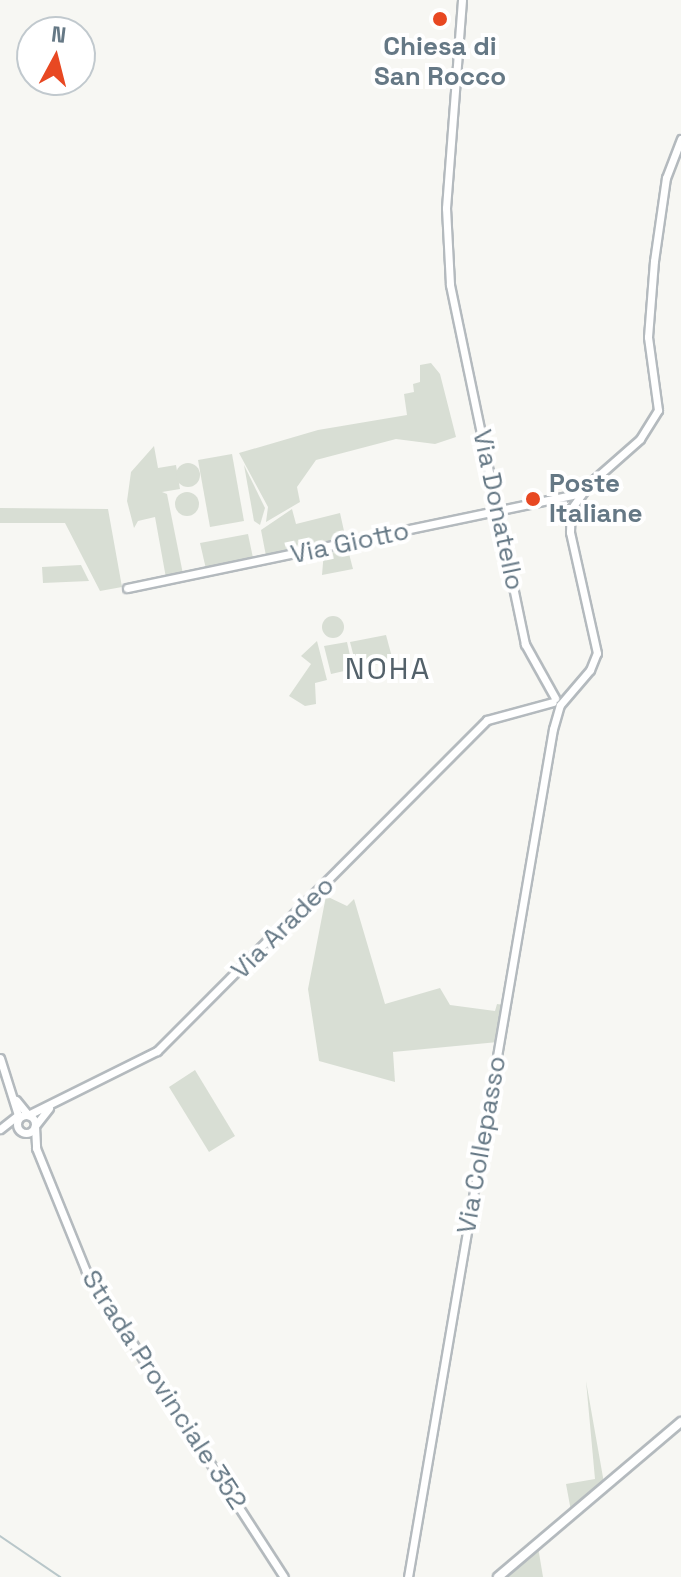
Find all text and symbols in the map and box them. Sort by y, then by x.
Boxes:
marker: Chiesa di San Rocco [431,10,449,28]
north arrow [16,16,96,96]
text: N [50,19,68,49]
place label: Chiesa di San Rocco [374,31,506,92]
street label: Via Donatello [466,427,530,593]
place label: Poste Italiane [549,468,643,530]
marker: Poste Italiane [524,490,542,508]
street label: Via Giotto [288,515,412,571]
district label: NOHA [345,651,431,687]
street label: Via Aradeo [225,870,341,986]
street label: Via Collepasso [451,1054,513,1236]
street label: Strada Provinciale 352 [75,1264,253,1516]

